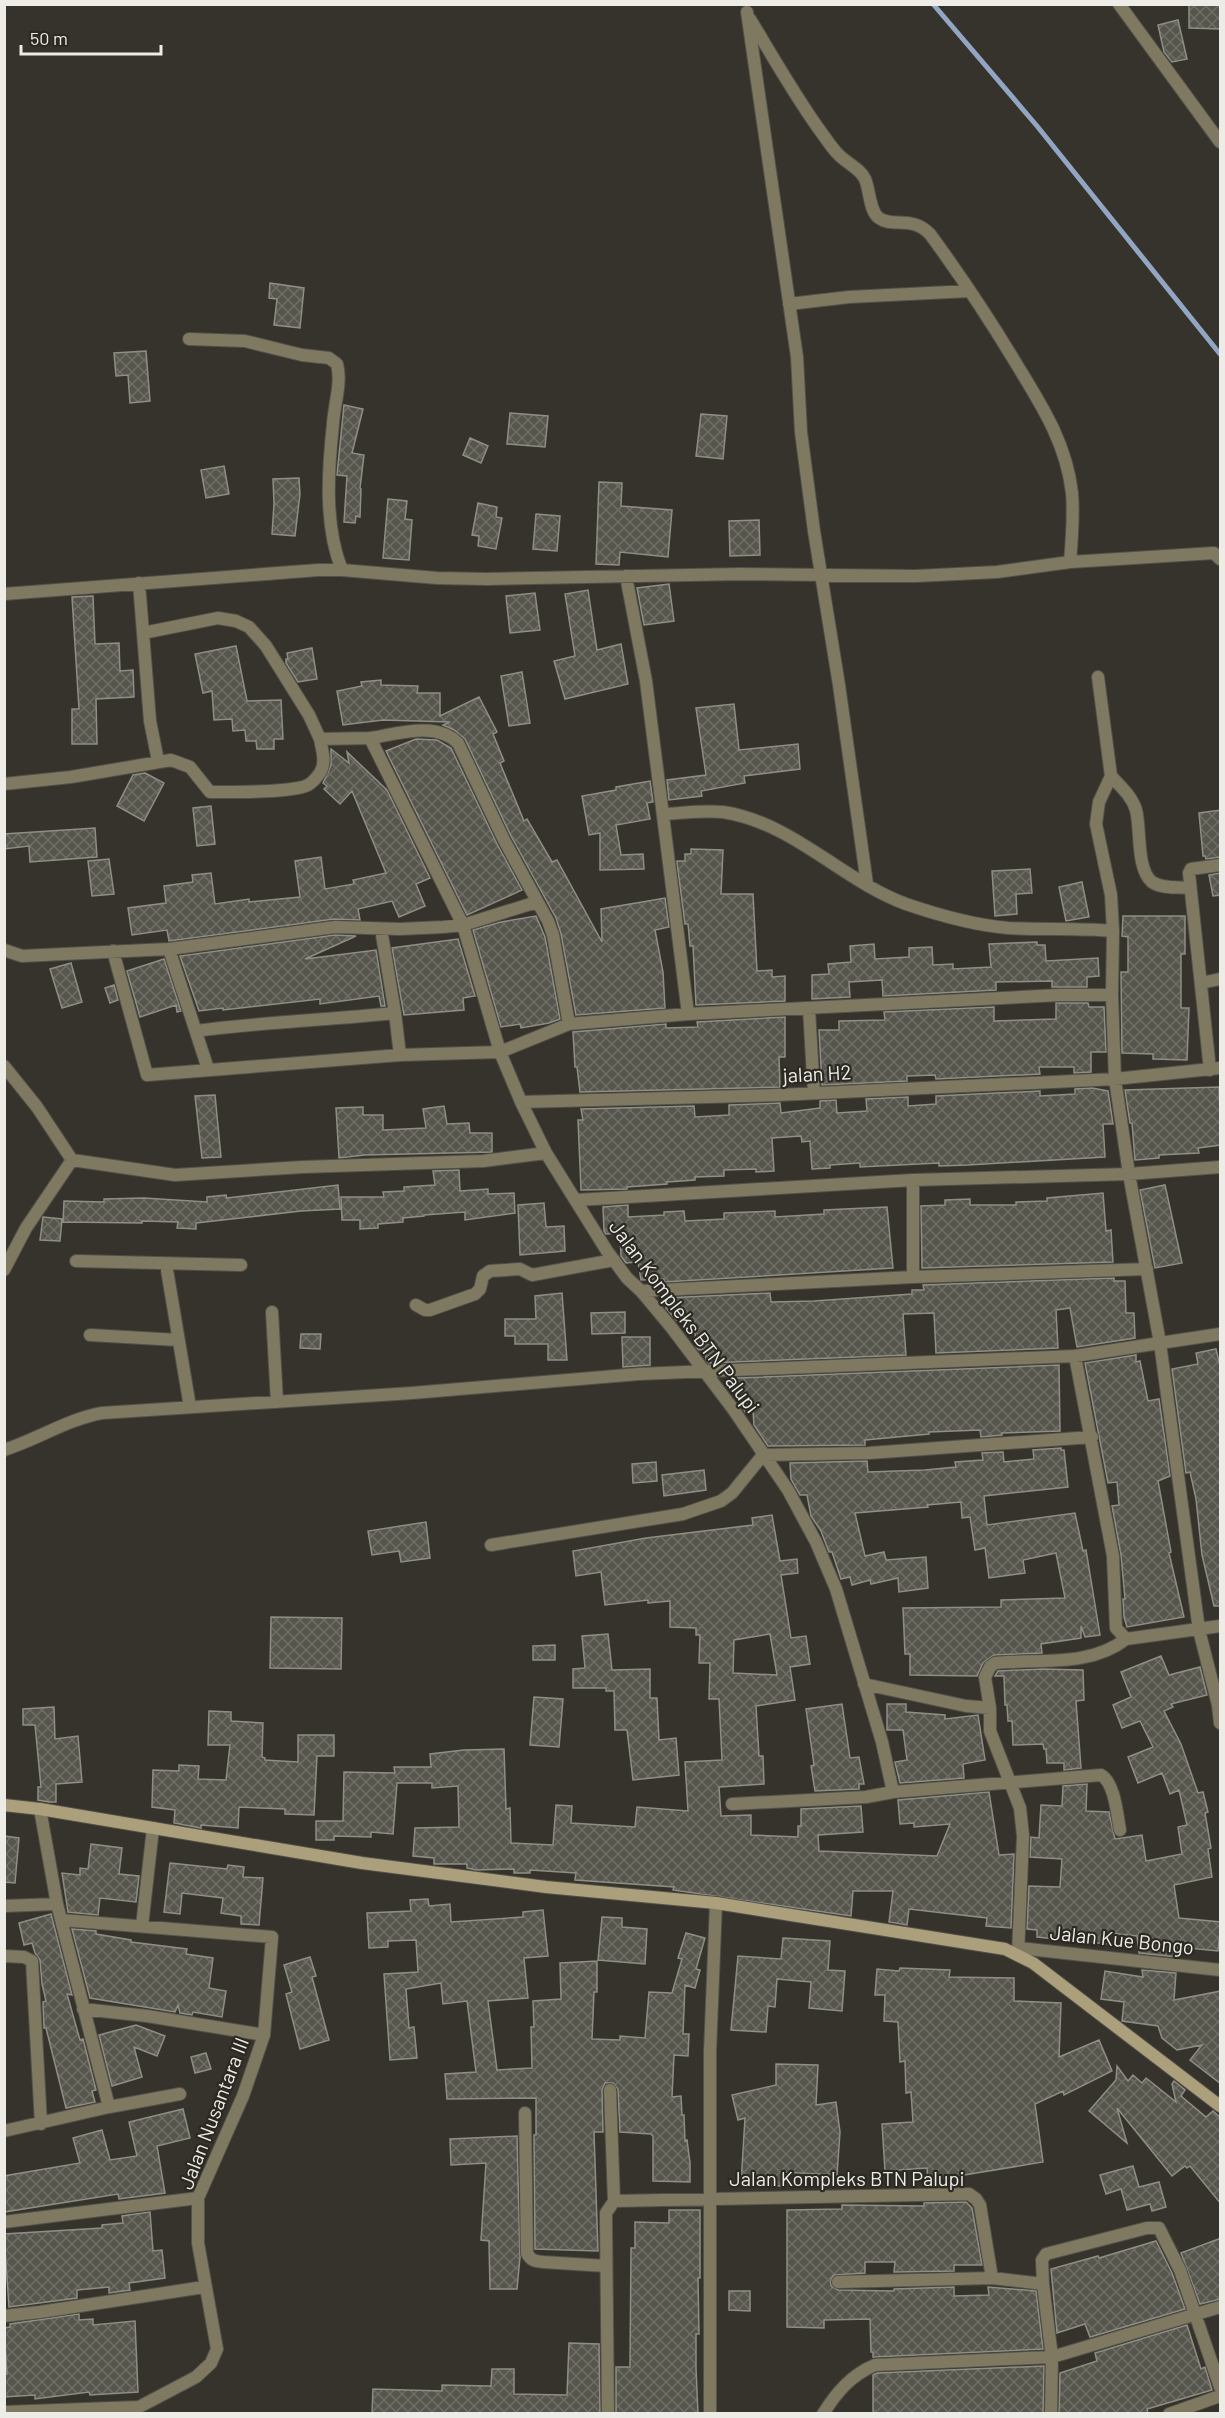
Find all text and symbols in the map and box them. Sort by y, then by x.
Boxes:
scale bar [21,18,160,56]
text: 50 m [30,27,68,49]
street label: jalan H2 [781,1059,852,1087]
street label: Jalan Kompleks BTN Palupi [605,1215,765,1417]
street label: Jalan Kue Bongo [1049,1919,1195,1959]
street label: Jalan Nusantara III [173,2034,253,2192]
street label: Jalan Kompleks BTN Palupi [729,2166,965,2190]

